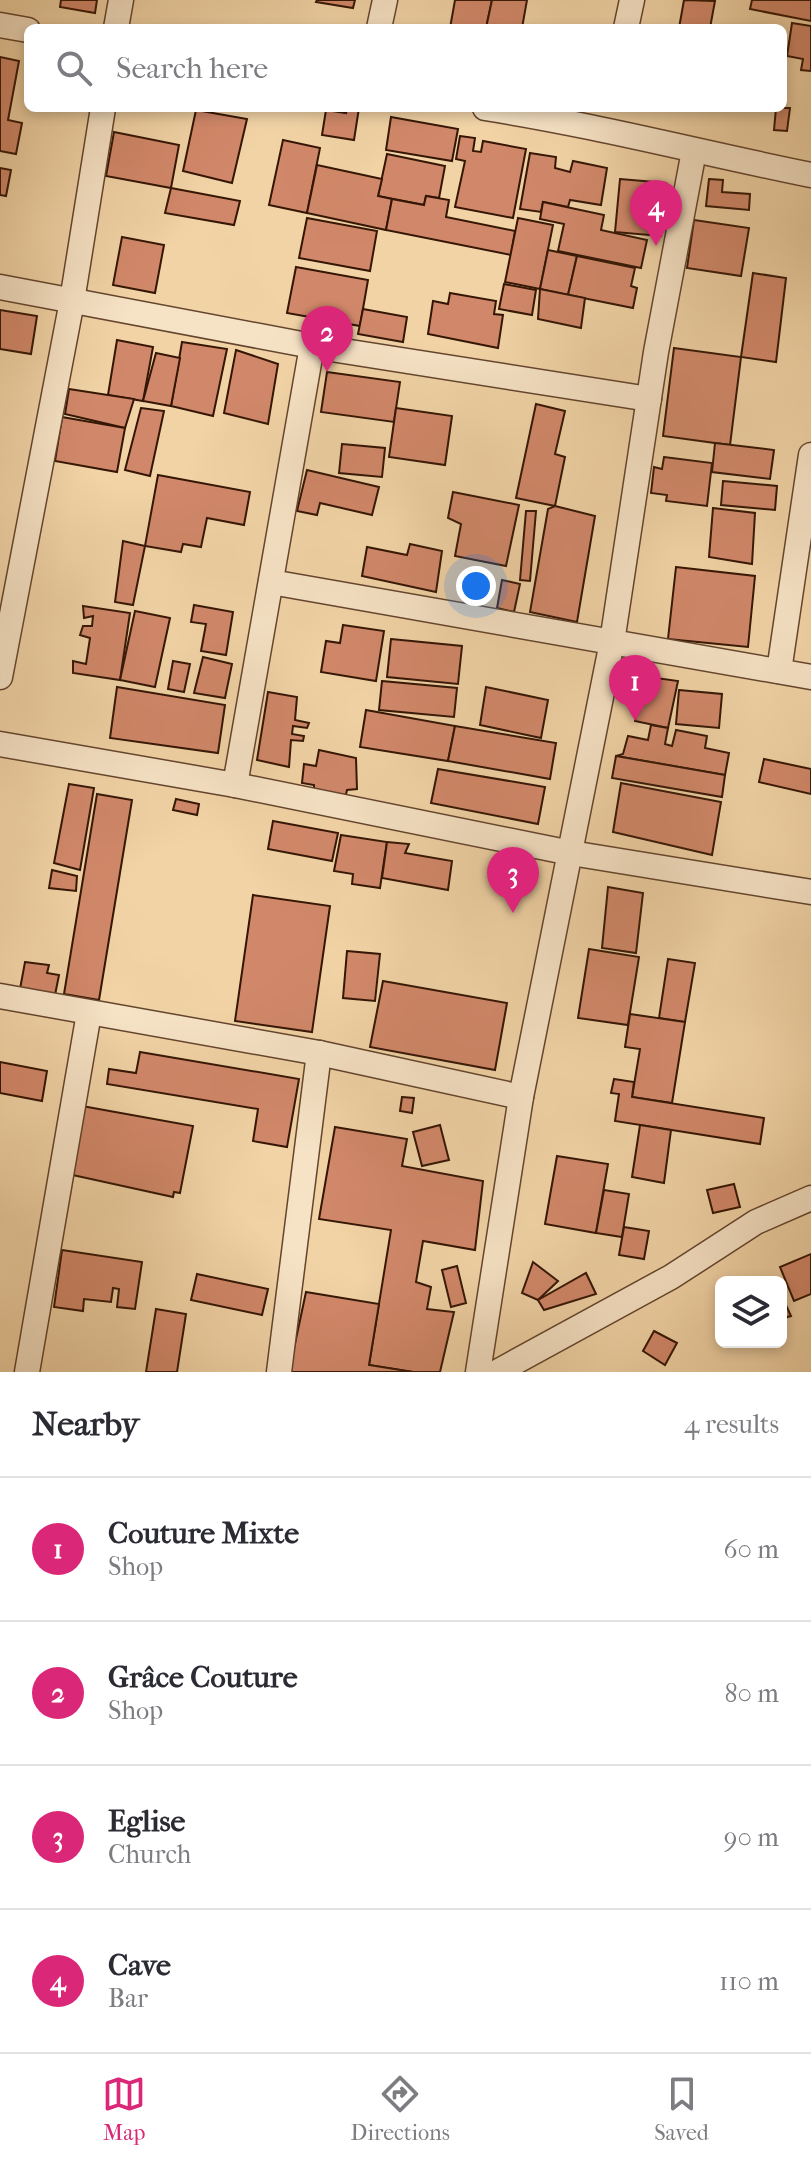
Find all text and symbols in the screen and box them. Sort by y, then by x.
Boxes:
search box [24,24,787,112]
icon: search [52,46,96,90]
text: Search here [116,51,268,86]
pin: 4 [630,180,682,246]
pin: 2 [301,306,353,372]
your location [456,566,496,606]
pin: 1 [609,655,661,721]
pin: 3 [487,847,539,913]
map controls [715,1276,787,1348]
button: layers [715,1276,787,1348]
text: Nearby [32,1404,139,1444]
text: 4 results [684,1409,779,1440]
text: Couture Mixte [108,1516,299,1551]
text: 1 [53,1534,63,1565]
text: 60 m [723,1534,779,1565]
text: Shop [108,1551,163,1582]
text: Grâce Couture [108,1660,298,1695]
text: 2 [51,1678,65,1709]
text: 80 m [724,1678,779,1709]
text: Shop [108,1695,163,1726]
text: Eglise [108,1804,185,1839]
text: 3 [53,1822,63,1853]
text: 90 m [724,1822,779,1853]
text: Church [108,1839,191,1870]
text: Cave [108,1948,171,1983]
text: 4 [50,1966,66,1997]
text: 110 m [719,1966,779,1997]
text: Bar [108,1983,148,2014]
tab: Map [102,2072,146,2146]
tab: Directions [351,2072,450,2146]
tab: Saved [654,2072,709,2146]

